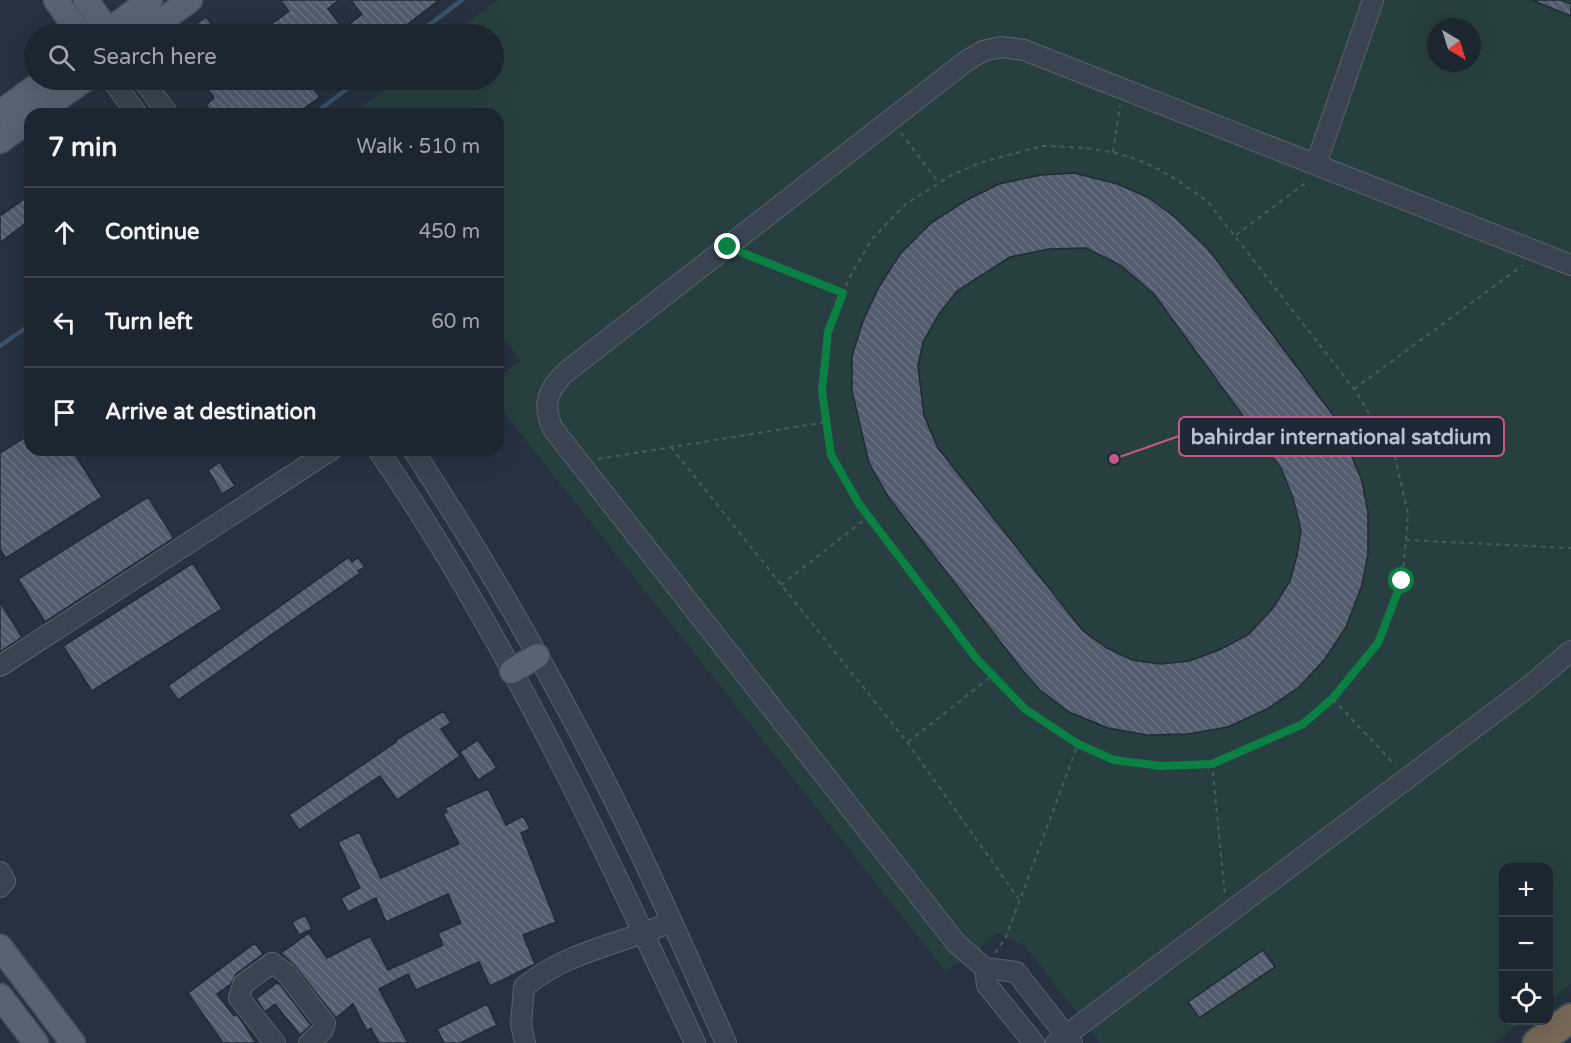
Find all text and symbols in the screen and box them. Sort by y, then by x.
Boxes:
north arrow [1427,18,1481,72]
search box [24,24,504,90]
icon: search [45,41,78,74]
text: Search here [93,44,217,70]
text: 7 min [48,132,117,163]
text: Walk · 510 m [357,135,480,159]
icon: ahead [48,216,81,249]
text: Continue [105,219,200,245]
text: 450 m [419,220,480,244]
route end [714,233,740,259]
icon: left [48,306,81,339]
text: Turn left [105,309,193,335]
text: 60 m [431,310,480,334]
icon: arrive [48,396,81,429]
text: Arrive at destination [105,399,316,425]
callout: bahirdar international satdium [1179,417,1504,456]
text: bahirdar international satdium [1191,425,1491,450]
route start [1388,567,1414,593]
map controls [1499,863,1553,1025]
button: + [1499,863,1553,917]
button: − [1499,917,1553,971]
button: locate [1499,971,1553,1025]

